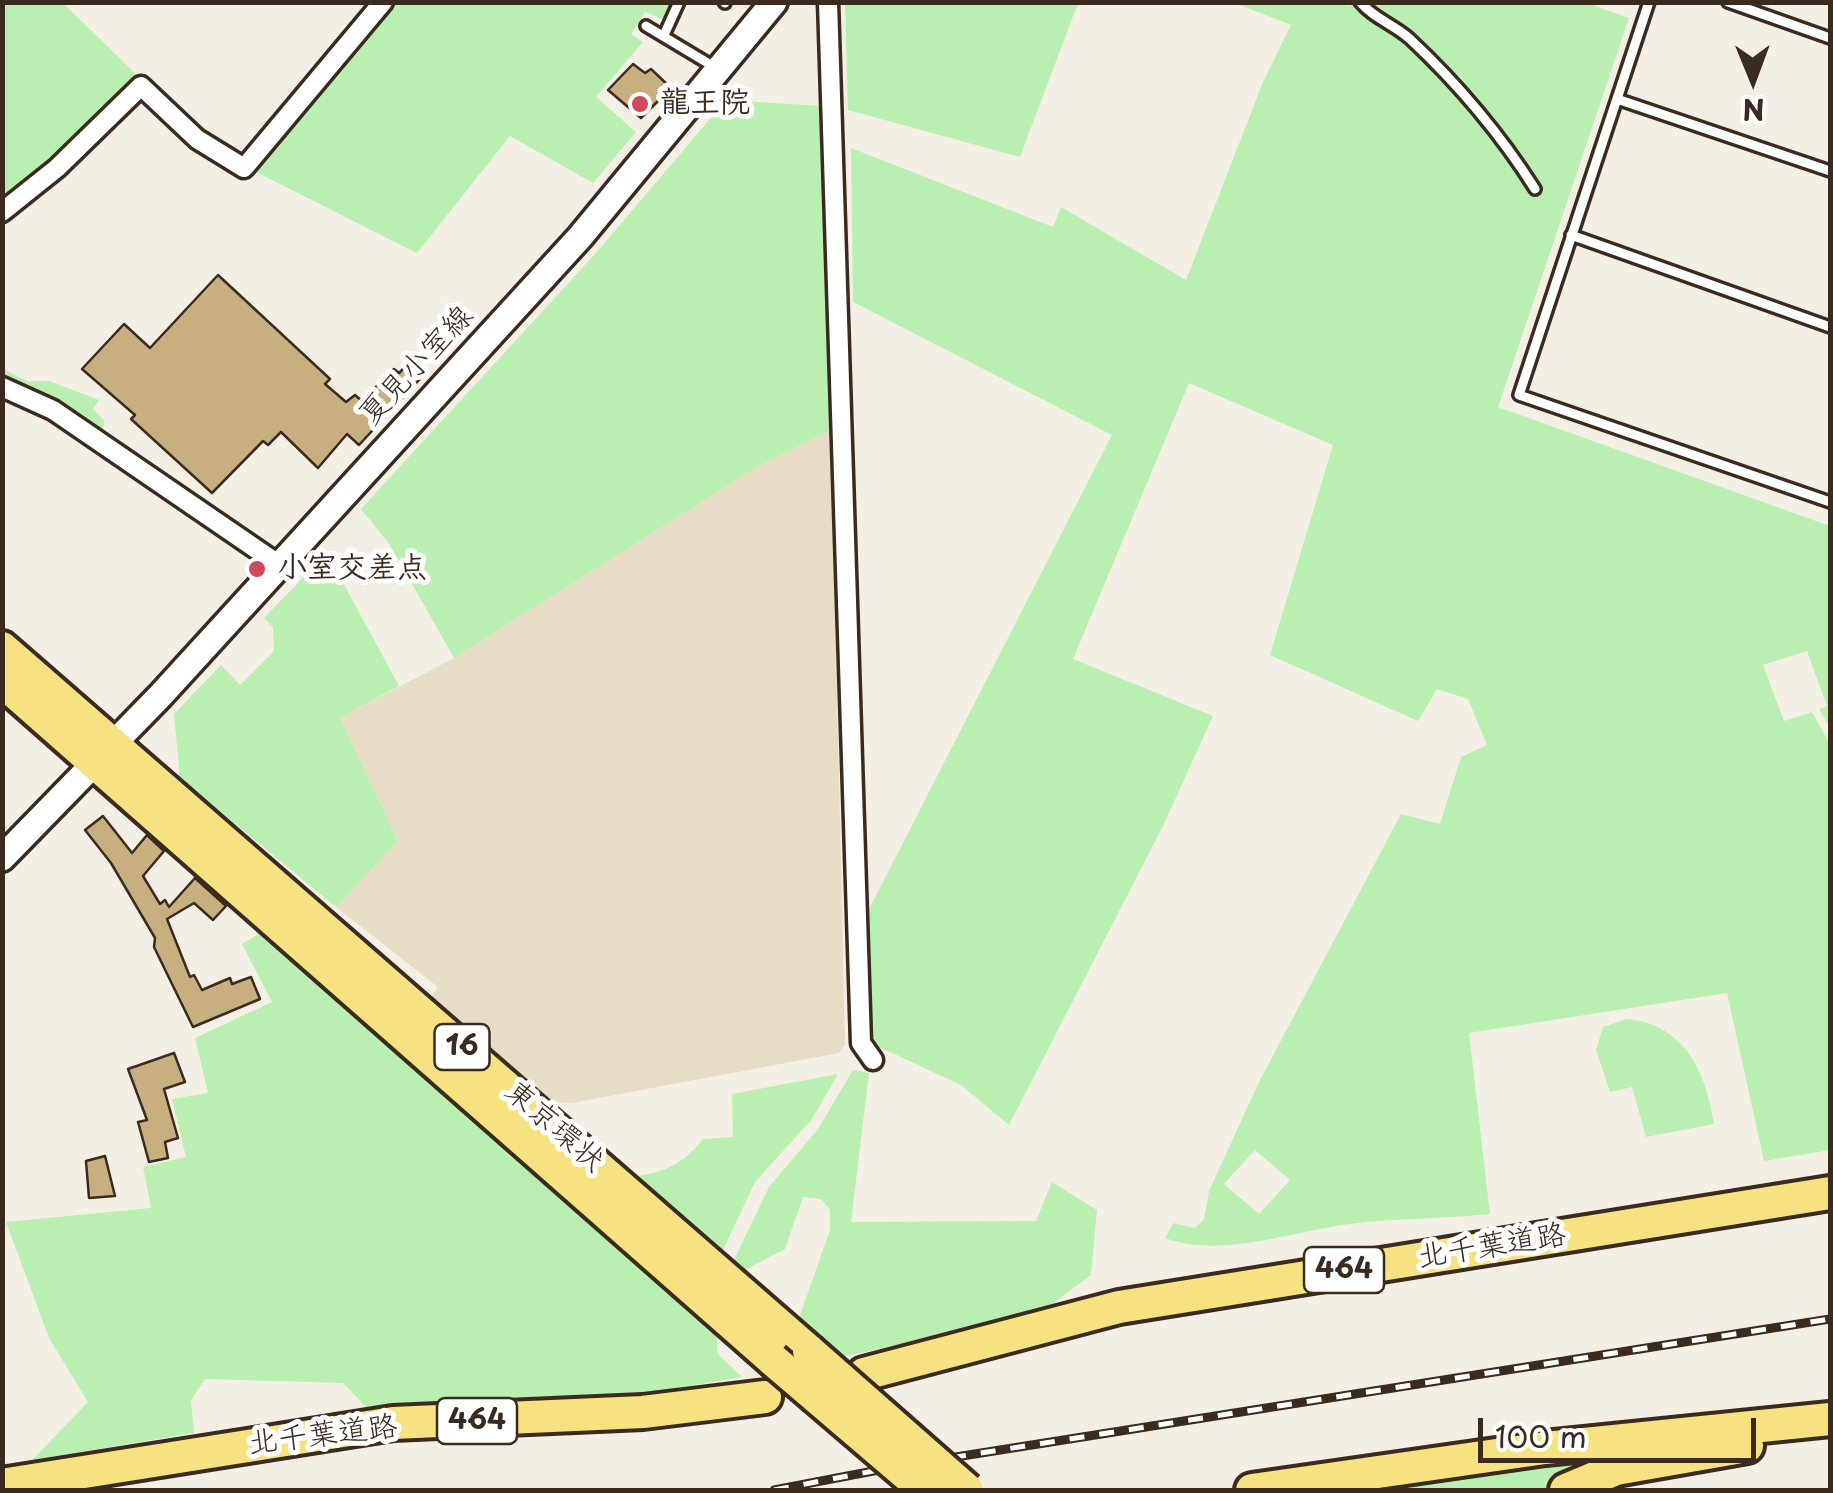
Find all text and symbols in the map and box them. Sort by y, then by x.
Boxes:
north arrow [1703,30,1803,130]
place label: 龍王院 [660,86,750,122]
text: N [1742,89,1765,132]
marker: 龍王院 [629,93,651,115]
street label: 夏見小室線 [353,299,481,433]
place label: 小室交差点 [277,551,427,587]
marker: 小室交差点 [246,558,268,580]
road number: 16 [434,1024,490,1070]
street label: 東京環状 [497,1074,611,1180]
street label: 北千葉道路 [1415,1217,1569,1277]
road number: 464 [1304,1247,1384,1293]
road number: 464 [437,1398,517,1444]
scale bar [1483,1398,1760,1460]
street label: 北千葉道路 [246,1409,400,1463]
text: 100 m [1495,1413,1587,1458]

